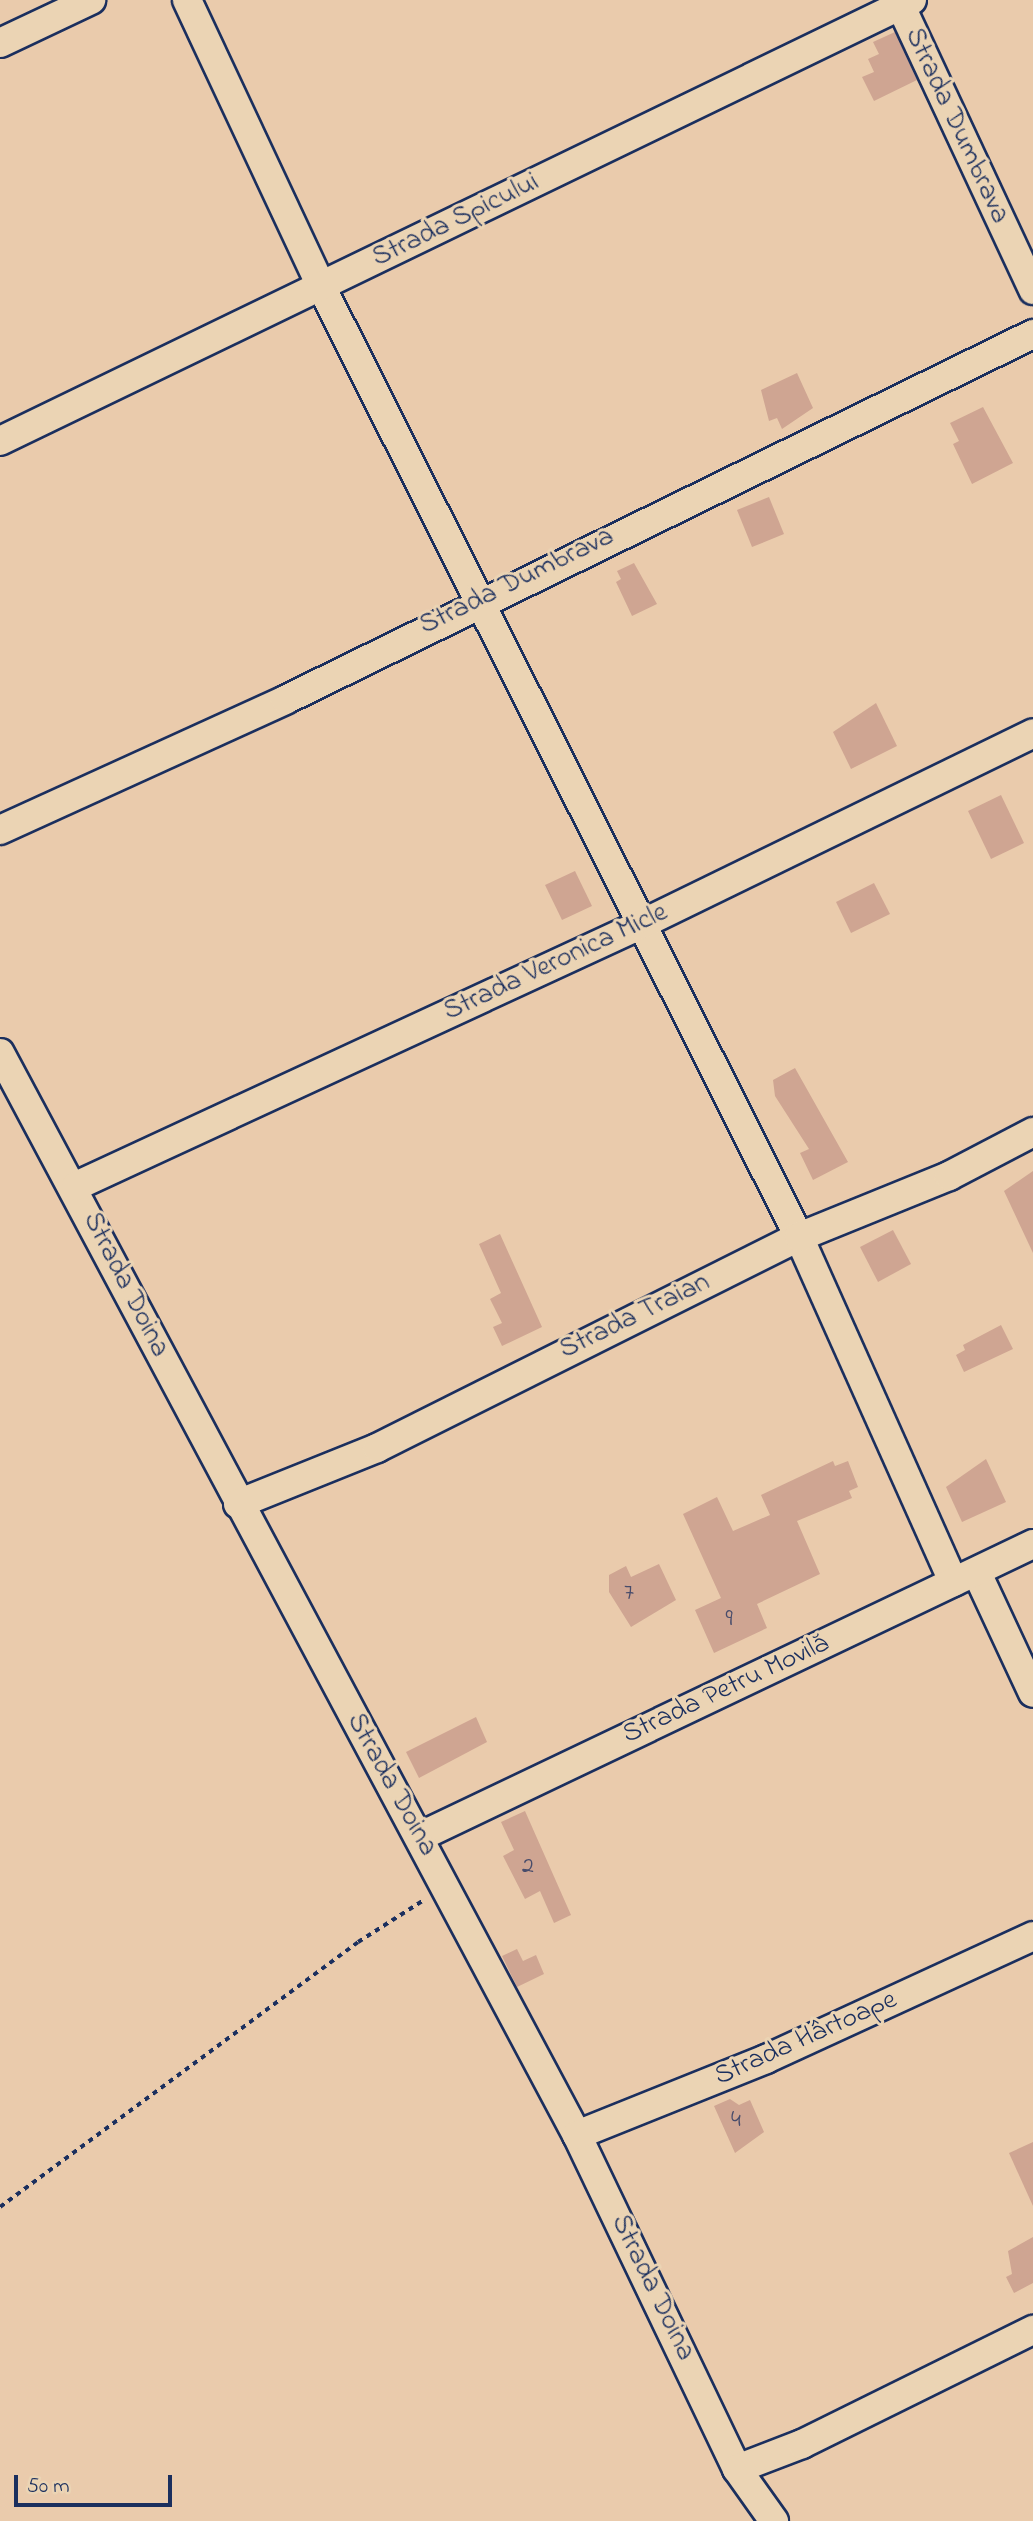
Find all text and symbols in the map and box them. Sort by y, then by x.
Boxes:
street label: Strada Dumbrava [896,23,1016,229]
street label: Strada Spicului [367,166,545,276]
street label: Strada Dumbrava [414,520,620,644]
street label: Strada Veronica Micle [439,896,673,1030]
street label: Strada Doina [74,1207,176,1363]
street label: Strada Traian [554,1266,716,1368]
house number: 7 [624,1580,634,1608]
house number: 9 [725,1606,733,1634]
street label: Strada Petru Movilă [618,1628,834,1752]
street label: Strada Doina [338,1708,444,1862]
house number: 2 [522,1853,534,1881]
street label: Strada Hârtoape [710,1984,902,2094]
house number: 4 [731,2107,741,2135]
street label: Strada Doina [602,2210,702,2366]
scale bar [18,2462,175,2506]
text: 50 m [27,2472,70,2502]

